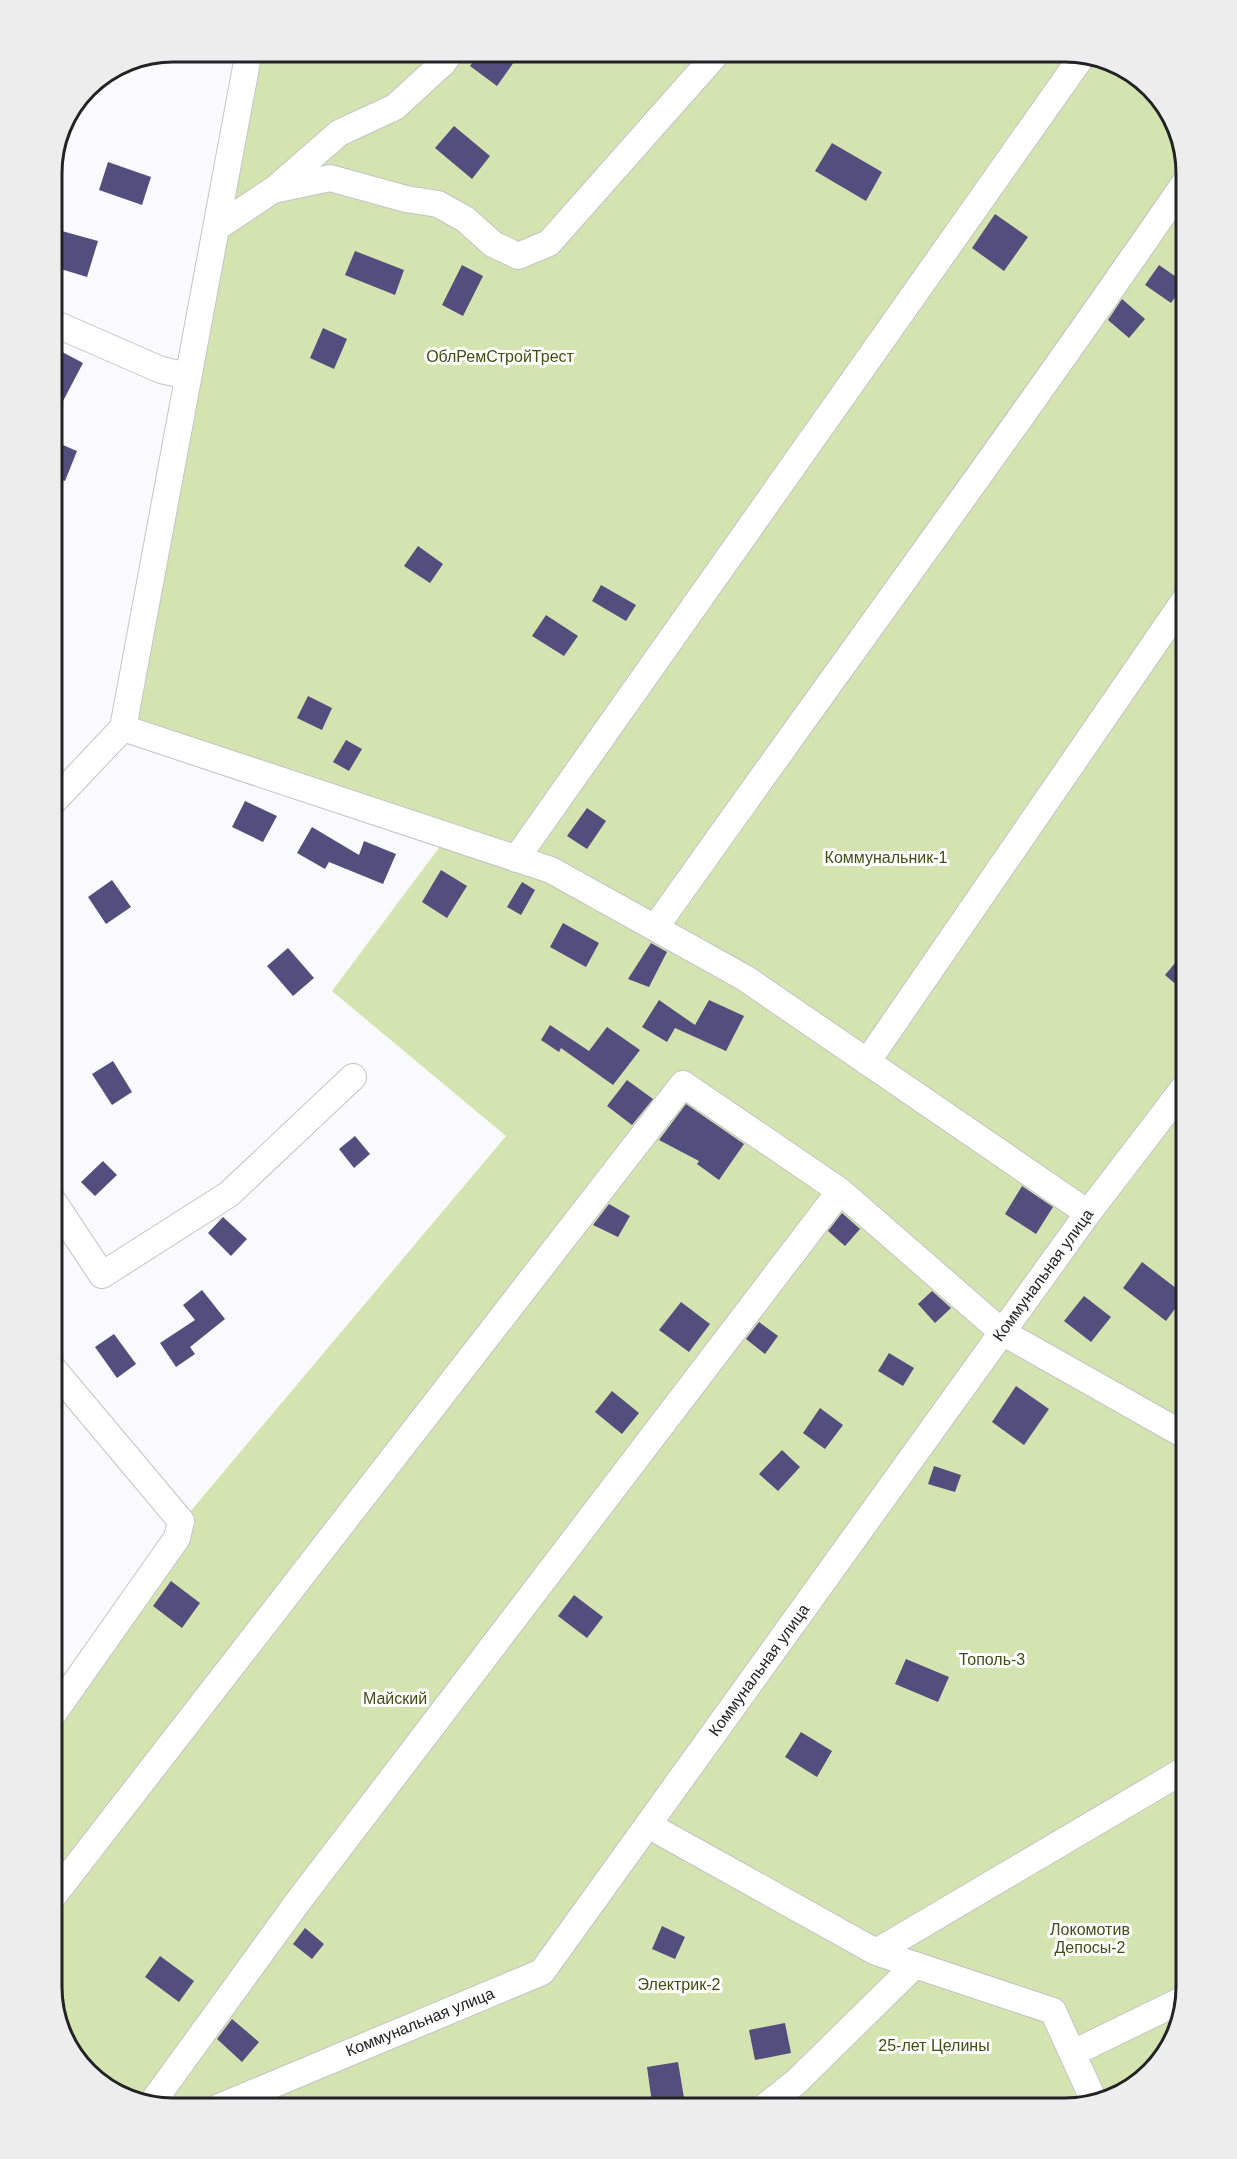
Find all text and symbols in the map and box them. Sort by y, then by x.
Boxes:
park label: ОблРемСтройТрест [426,348,575,365]
park label: Коммунальник-1 [825,849,948,866]
street label: Коммунальная улица [990,1206,1097,1344]
street label: Коммунальная улица [706,1601,813,1739]
park label: Тополь-3 [959,1651,1025,1668]
park label: Майский [363,1690,427,1707]
park label: Локомотив Депосы-2 [1050,1921,1130,1956]
park label: Электрик-2 [638,1976,720,1993]
street label: Коммунальная улица [343,1984,497,2060]
park label: 25-лет Целины [878,2037,990,2054]

